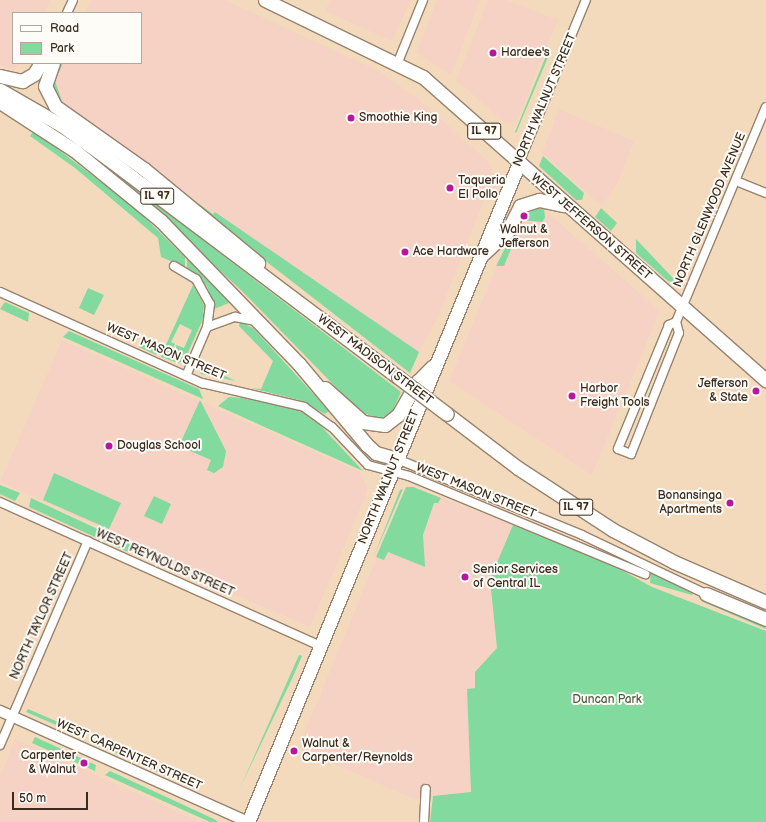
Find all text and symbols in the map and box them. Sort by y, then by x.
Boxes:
legend [12,12,142,64]
text: Road [50,21,79,36]
street label: NORTH WALNUT STREET [510,31,580,169]
text: Park [50,41,74,56]
place label: Hardee's [501,46,550,60]
marker: Hardee's [488,48,498,58]
place label: Smoothie King [359,111,437,125]
marker: Smoothie King [346,113,356,123]
road number: IL 97 [467,122,501,140]
street label: NORTH GLENWOOD AVENUE [671,130,749,290]
street label: WEST JEFFERSON STREET [527,170,655,284]
place label: Taqueria El Pollo [458,174,505,202]
marker: Taqueria El Pollo [445,183,455,193]
road number: IL 97 [140,187,174,205]
marker: Walnut & Jefferson [519,211,529,221]
place label: Walnut & Jefferson [499,223,549,251]
place label: Ace Hardware [413,245,489,259]
marker: Ace Hardware [400,247,410,257]
street label: WEST MADISON STREET [314,312,436,408]
street label: WEST MASON STREET [104,320,228,384]
place label: Jefferson & State [698,377,748,405]
place label: Harbor Freight Tools [580,382,650,410]
marker: Jefferson & State [751,386,761,396]
marker: Harbor Freight Tools [567,391,577,401]
street label: NORTH WALNUT STREET [355,407,423,547]
place label: Douglas School [117,439,201,453]
marker: Douglas School [104,441,114,451]
street label: WEST MASON STREET [414,460,538,522]
place label: Bonansinga Apartments [657,489,722,517]
road number: IL 97 [559,498,593,516]
marker: Bonansinga Apartments [725,498,735,508]
street label: WEST REYNOLDS STREET [94,526,236,600]
street label: NORTH TAYLOR STREET [7,550,77,682]
place label: Senior Services of Central IL [473,563,558,591]
marker: Senior Services of Central IL [460,572,470,582]
park label: Duncan Park [572,693,642,707]
street label: WEST CARPENTER STREET [54,716,204,794]
place label: Walnut & Carpenter/Reynolds [302,737,413,765]
marker: Walnut & Carpenter/Reynolds [289,746,299,756]
place label: Carpenter & Walnut [21,749,76,777]
marker: Carpenter & Walnut [79,758,89,768]
scale bar [14,784,90,810]
text: 50 m [19,791,46,806]

